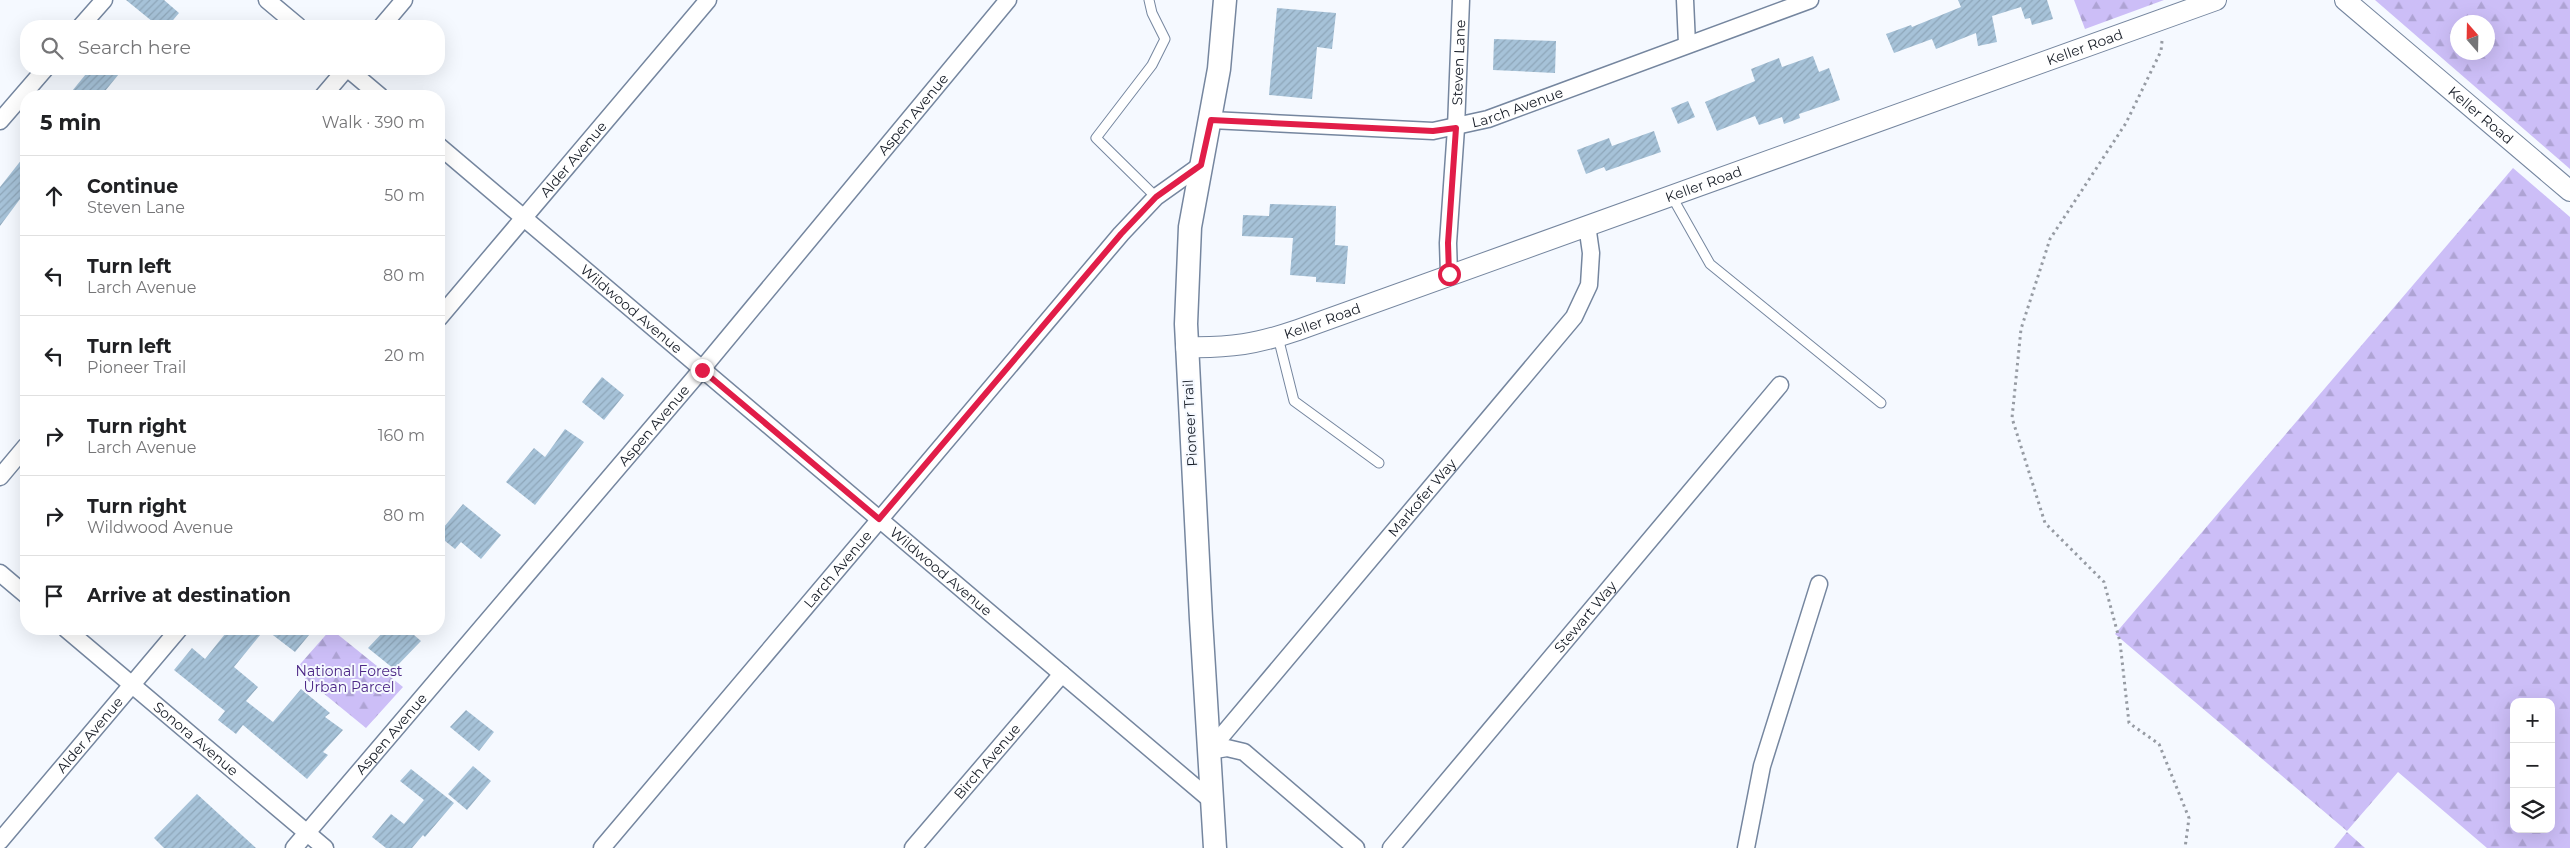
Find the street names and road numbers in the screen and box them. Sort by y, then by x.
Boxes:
street label: Steven Lane [1448,19,1469,106]
street label: Keller Road [2044,25,2125,69]
street label: Aspen Avenue [874,70,952,159]
street label: Keller Road [2444,82,2517,148]
street label: Larch Avenue [1470,83,1566,131]
street label: Alder Avenue [536,118,611,201]
street label: Keller Road [1663,162,1744,206]
street label: Wildwood Avenue [577,261,686,357]
street label: Keller Road [1282,299,1363,343]
street label: Pioneer Trail [1179,379,1201,467]
street label: Aspen Avenue [614,381,693,470]
street label: Markofer Way [1384,455,1460,541]
street label: Wildwood Avenue [886,523,996,620]
street label: Larch Avenue [800,527,875,612]
street label: Stewart Way [1550,577,1621,656]
street label: Aspen Avenue [352,690,431,778]
street label: Alder Avenue [52,693,127,777]
street label: Sonora Avenue [150,698,242,780]
street label: Birch Avenue [950,720,1024,803]

